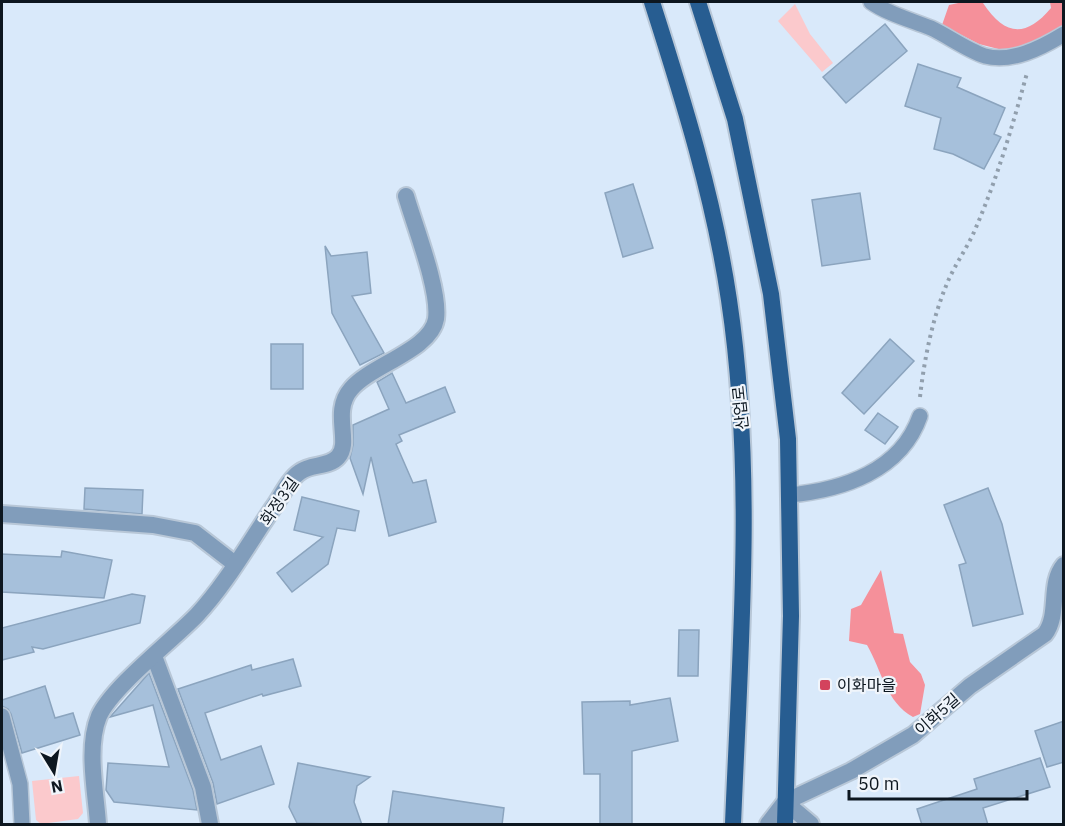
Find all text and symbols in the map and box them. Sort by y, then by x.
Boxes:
street label: 산업로 [728,385,752,431]
street label: 화정3길 [255,473,303,529]
place label: 이화마을 [837,675,896,695]
marker: 이화마을 [818,678,832,692]
street label: 이화5길 [910,689,964,739]
north arrow [24,742,84,802]
scale bar [849,763,1028,801]
text: 50 m [858,772,900,795]
text: N [49,776,64,798]

